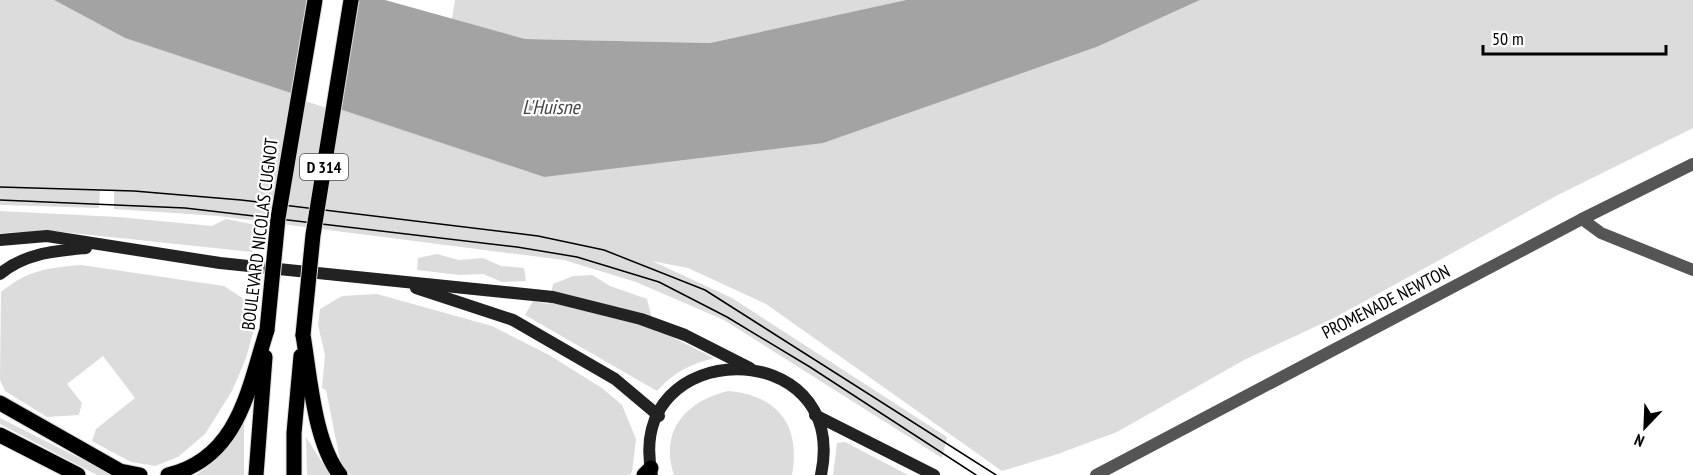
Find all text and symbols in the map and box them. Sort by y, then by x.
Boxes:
scale bar [1483,18,1666,56]
text: 50 m [1492,27,1524,50]
water label: L'Huisne [522,94,581,120]
street label: BOULEVARD NICOLAS CUGNOT [236,136,283,331]
road number: D 314 [300,154,348,180]
street label: PROMENADE NEWTON [1318,259,1454,344]
north arrow [1615,397,1675,457]
text: N [1631,430,1647,452]

